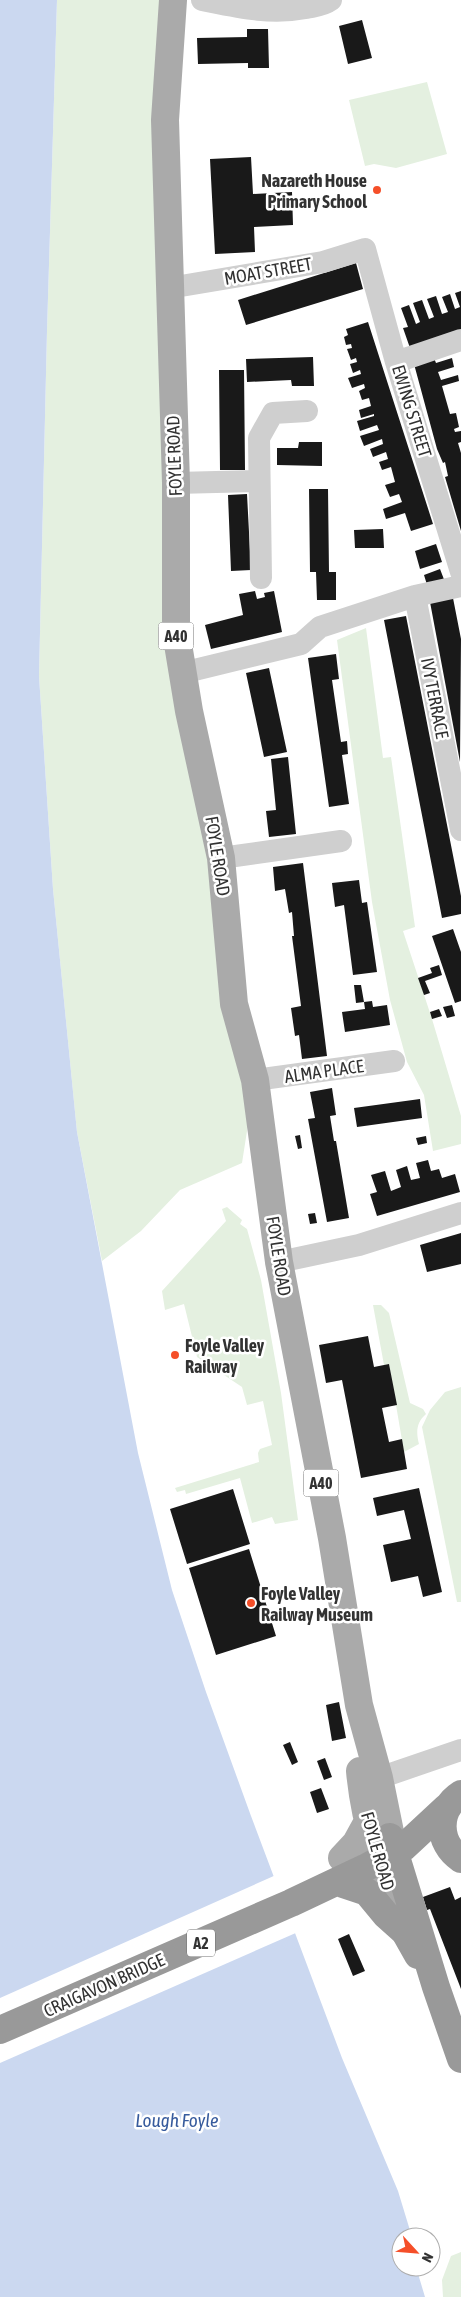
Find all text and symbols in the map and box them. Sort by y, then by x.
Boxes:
place label: Nazareth House Primary School [261,170,367,212]
marker: Nazareth House Primary School [371,184,383,196]
street label: MOAT STREET [222,253,314,289]
street label: EWING STREET [388,362,436,460]
street label: FOYLE ROAD [162,415,186,497]
road number: A40 [158,622,194,650]
street label: IVY TERRACE [417,656,453,741]
street label: FOYLE ROAD [201,815,235,897]
street label: ALMA PLACE [283,1055,365,1087]
street label: FOYLE ROAD [262,1215,296,1297]
place label: Foyle Valley Railway [185,1335,265,1377]
marker: Foyle Valley Railway [169,1349,181,1361]
road number: A40 [304,1470,338,1496]
place label: Foyle Valley Railway Museum [261,1583,373,1625]
marker: Foyle Valley Railway Museum [245,1597,257,1609]
street label: FOYLE ROAD [357,1809,399,1893]
road number: A2 [187,1930,215,1956]
street label: CRAIGAVON BRIDGE [40,1949,168,2021]
water label: Lough Foyle [135,2109,219,2131]
north arrow [391,2227,441,2277]
text: N [419,2250,437,2265]

